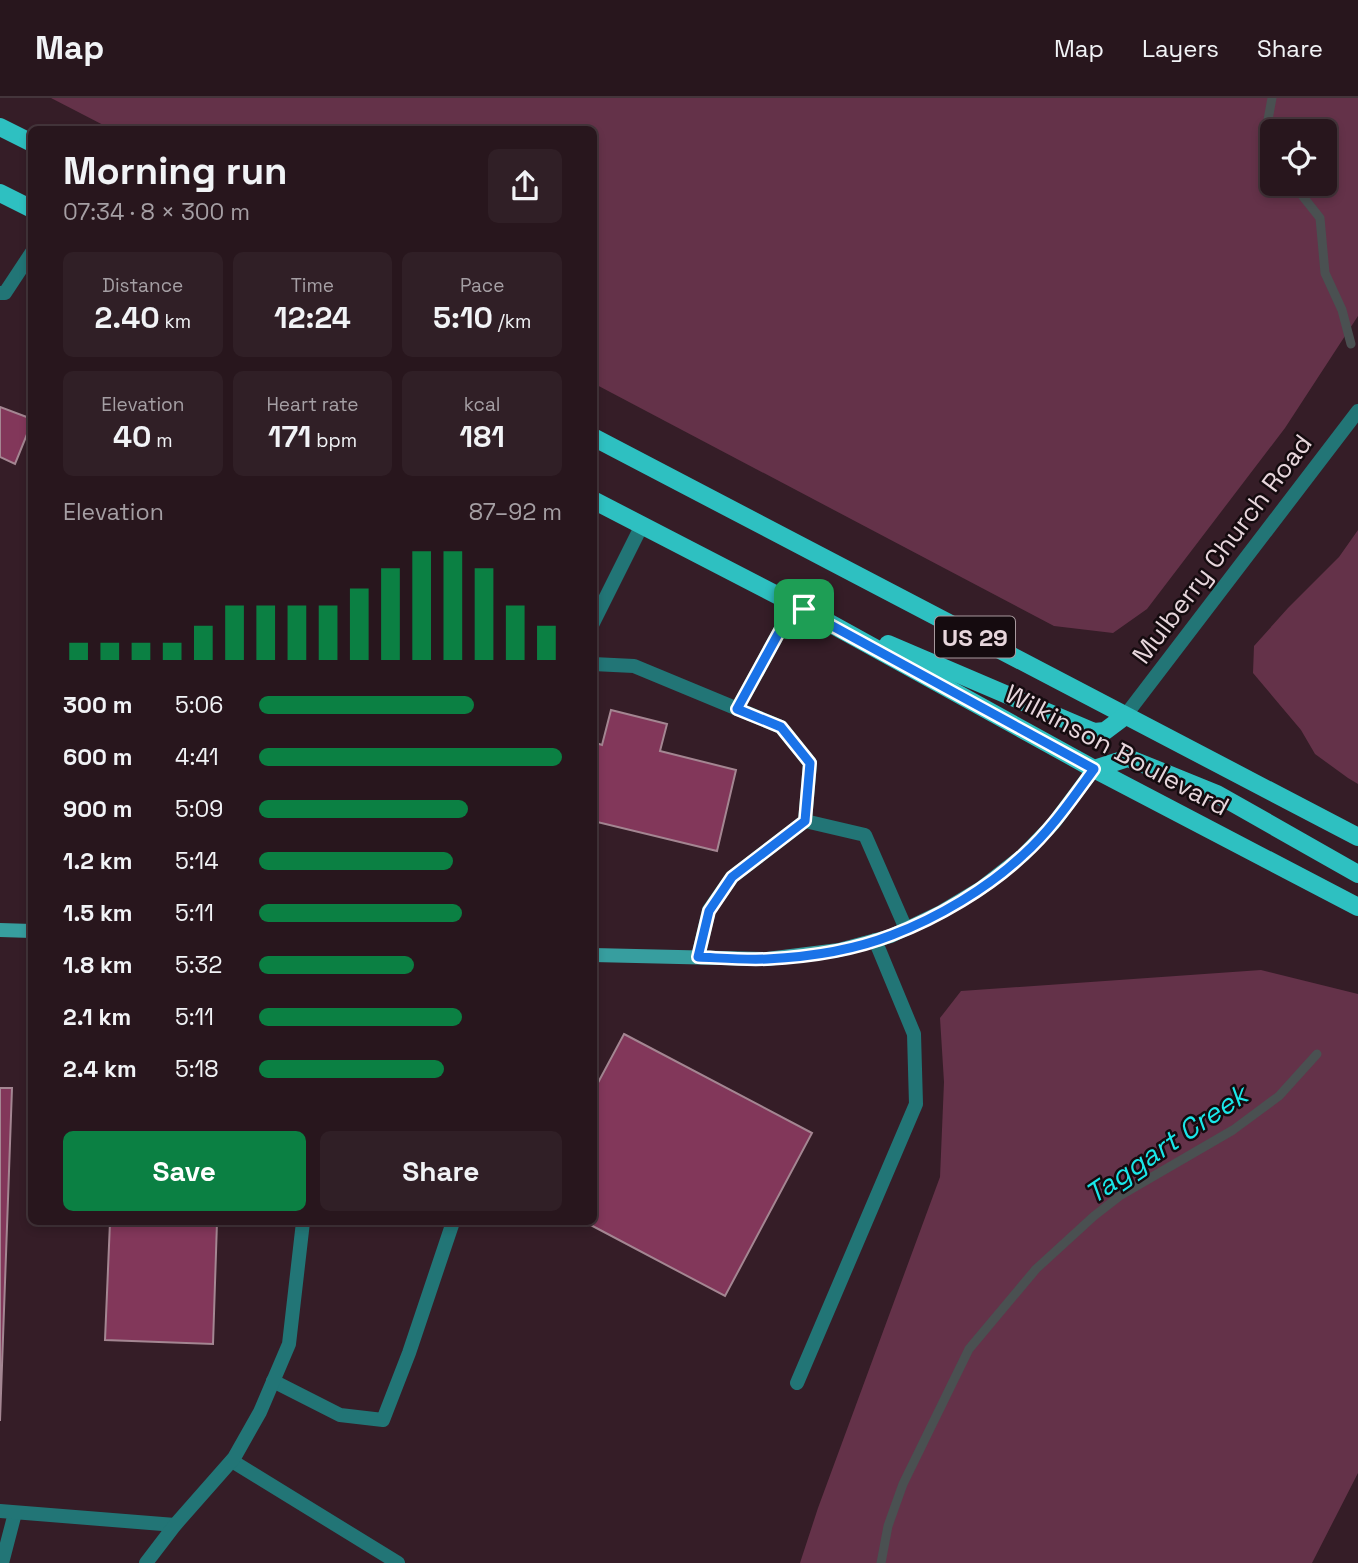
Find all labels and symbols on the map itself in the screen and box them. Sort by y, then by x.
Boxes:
street label: Mulberry Church Road [1125,427,1319,671]
pin [774,579,834,639]
road number: US 29 [935,616,1015,658]
street label: Wilkinson Boulevard [999,676,1235,824]
water label: Taggart Creek [1078,1075,1257,1212]

